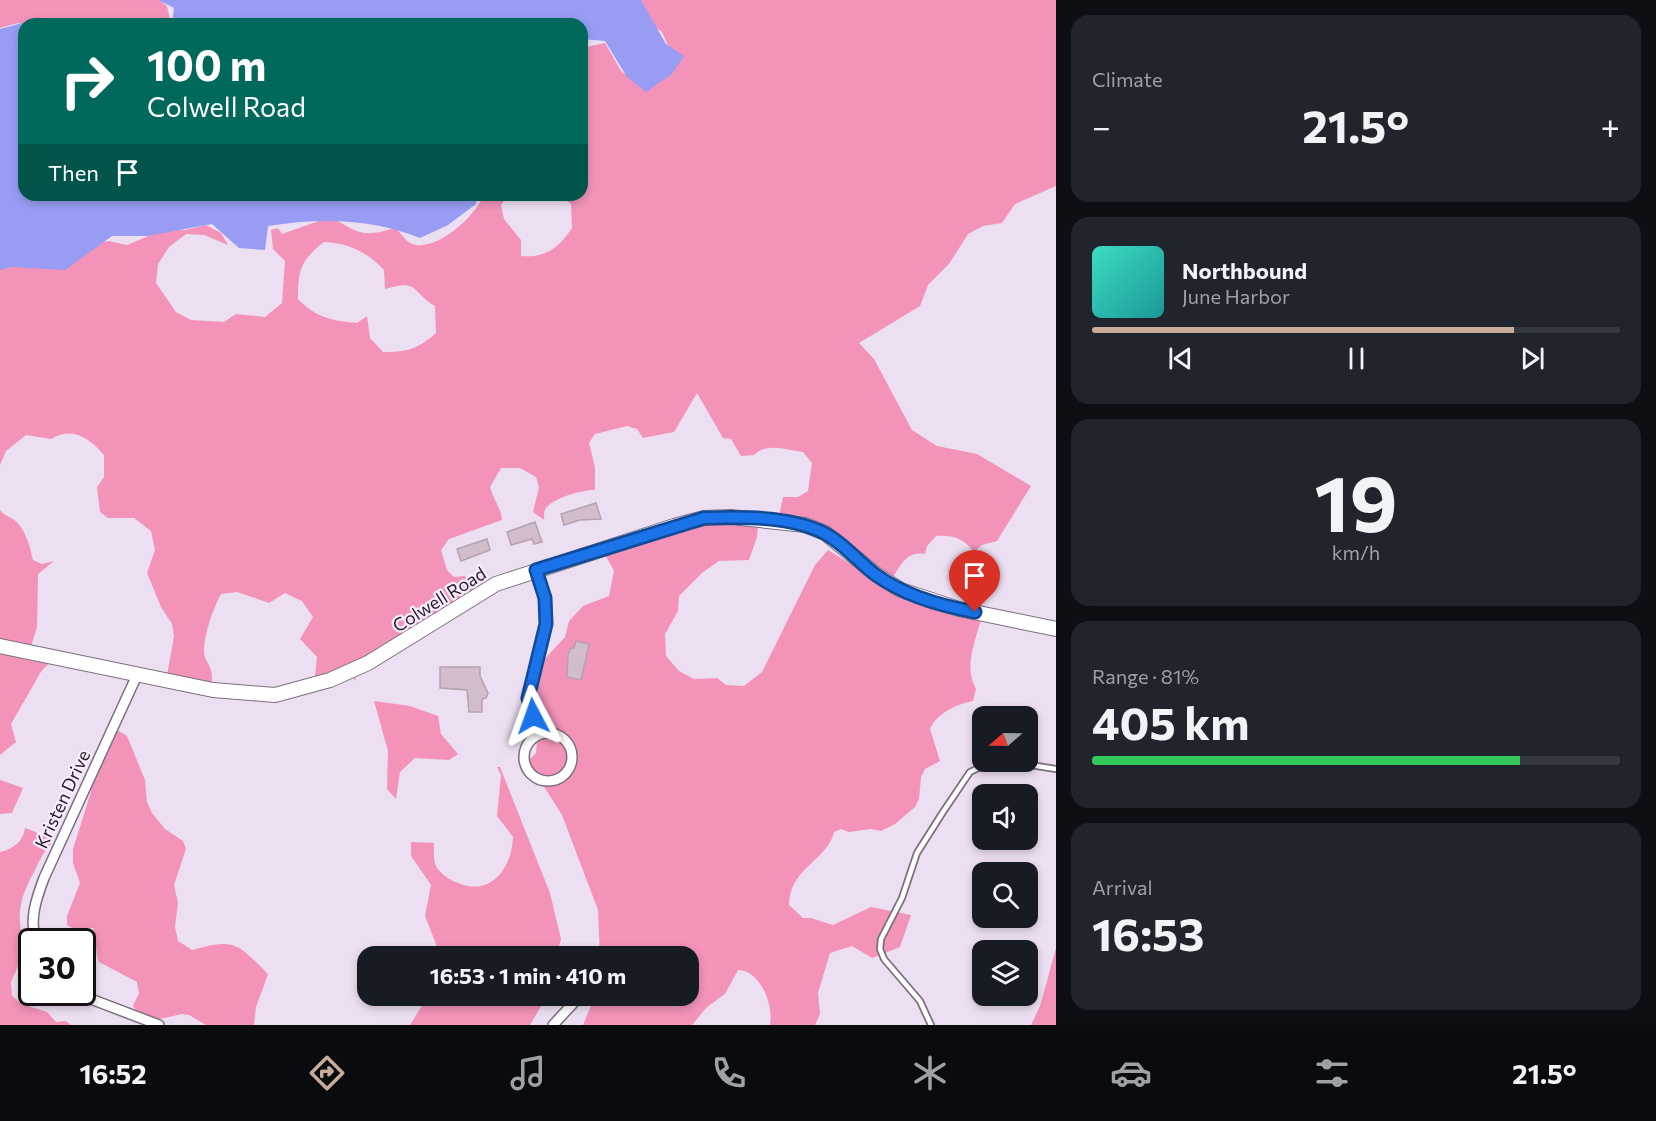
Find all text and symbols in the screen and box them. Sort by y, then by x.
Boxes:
text: 100 m [147,38,267,90]
icon: right [48,42,126,120]
text: Climate [1092,67,1162,91]
text: Colwell Road [147,90,306,123]
text: 21.5° [1302,97,1409,152]
text: − [1092,105,1111,146]
text: + [1601,105,1620,146]
icon: arrive [111,156,144,189]
text: Then [48,159,99,186]
text: Northbound [1182,257,1307,284]
text: June Harbor [1182,284,1290,308]
icon: previous [1164,342,1197,375]
icon: pause [1340,342,1373,375]
icon: next [1516,342,1549,375]
text: 19 [1314,453,1398,548]
text: km/h [1332,540,1380,564]
pin [949,550,1000,612]
icon: arrive [958,559,991,592]
street label: Colwell Road [388,562,490,636]
text: Range · 81% [1092,664,1199,688]
position arrow [501,684,565,748]
text: 405 km [1092,694,1249,749]
north arrow [972,706,1038,772]
map controls [972,706,1038,1006]
street label: Kristen Drive [30,746,94,852]
button: sound [972,784,1038,850]
button: search [972,862,1038,928]
text: Arrival [1092,875,1153,899]
text: 16:53 [1092,905,1204,960]
speed limit sign: 30 [18,928,96,1006]
button: layers [972,940,1038,1006]
text: 16:53 · 1 min · 410 m [430,962,626,989]
icon: directions [306,1052,348,1094]
icon: music [507,1052,549,1094]
icon: phone [708,1052,750,1094]
icon: climate [909,1052,951,1094]
icon: car [1110,1052,1152,1094]
icon: filters [1311,1052,1353,1094]
text: 16:52 [80,1057,147,1090]
text: 21.5° [1512,1057,1576,1090]

